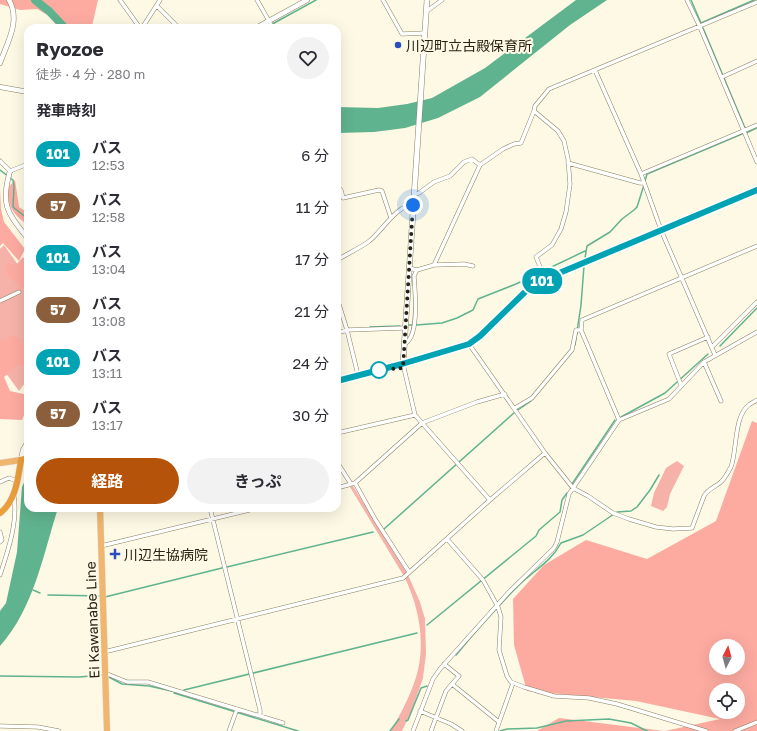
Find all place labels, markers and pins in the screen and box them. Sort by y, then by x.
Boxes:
place label: 川辺町立古殿保育所 [406,37,532,54]
marker: 川辺町立古殿保育所 [393,40,403,50]
unlabelled marker [370,361,388,379]
place label: 川辺生協病院 [124,546,208,563]
marker: 川辺生協病院 [109,548,121,560]

